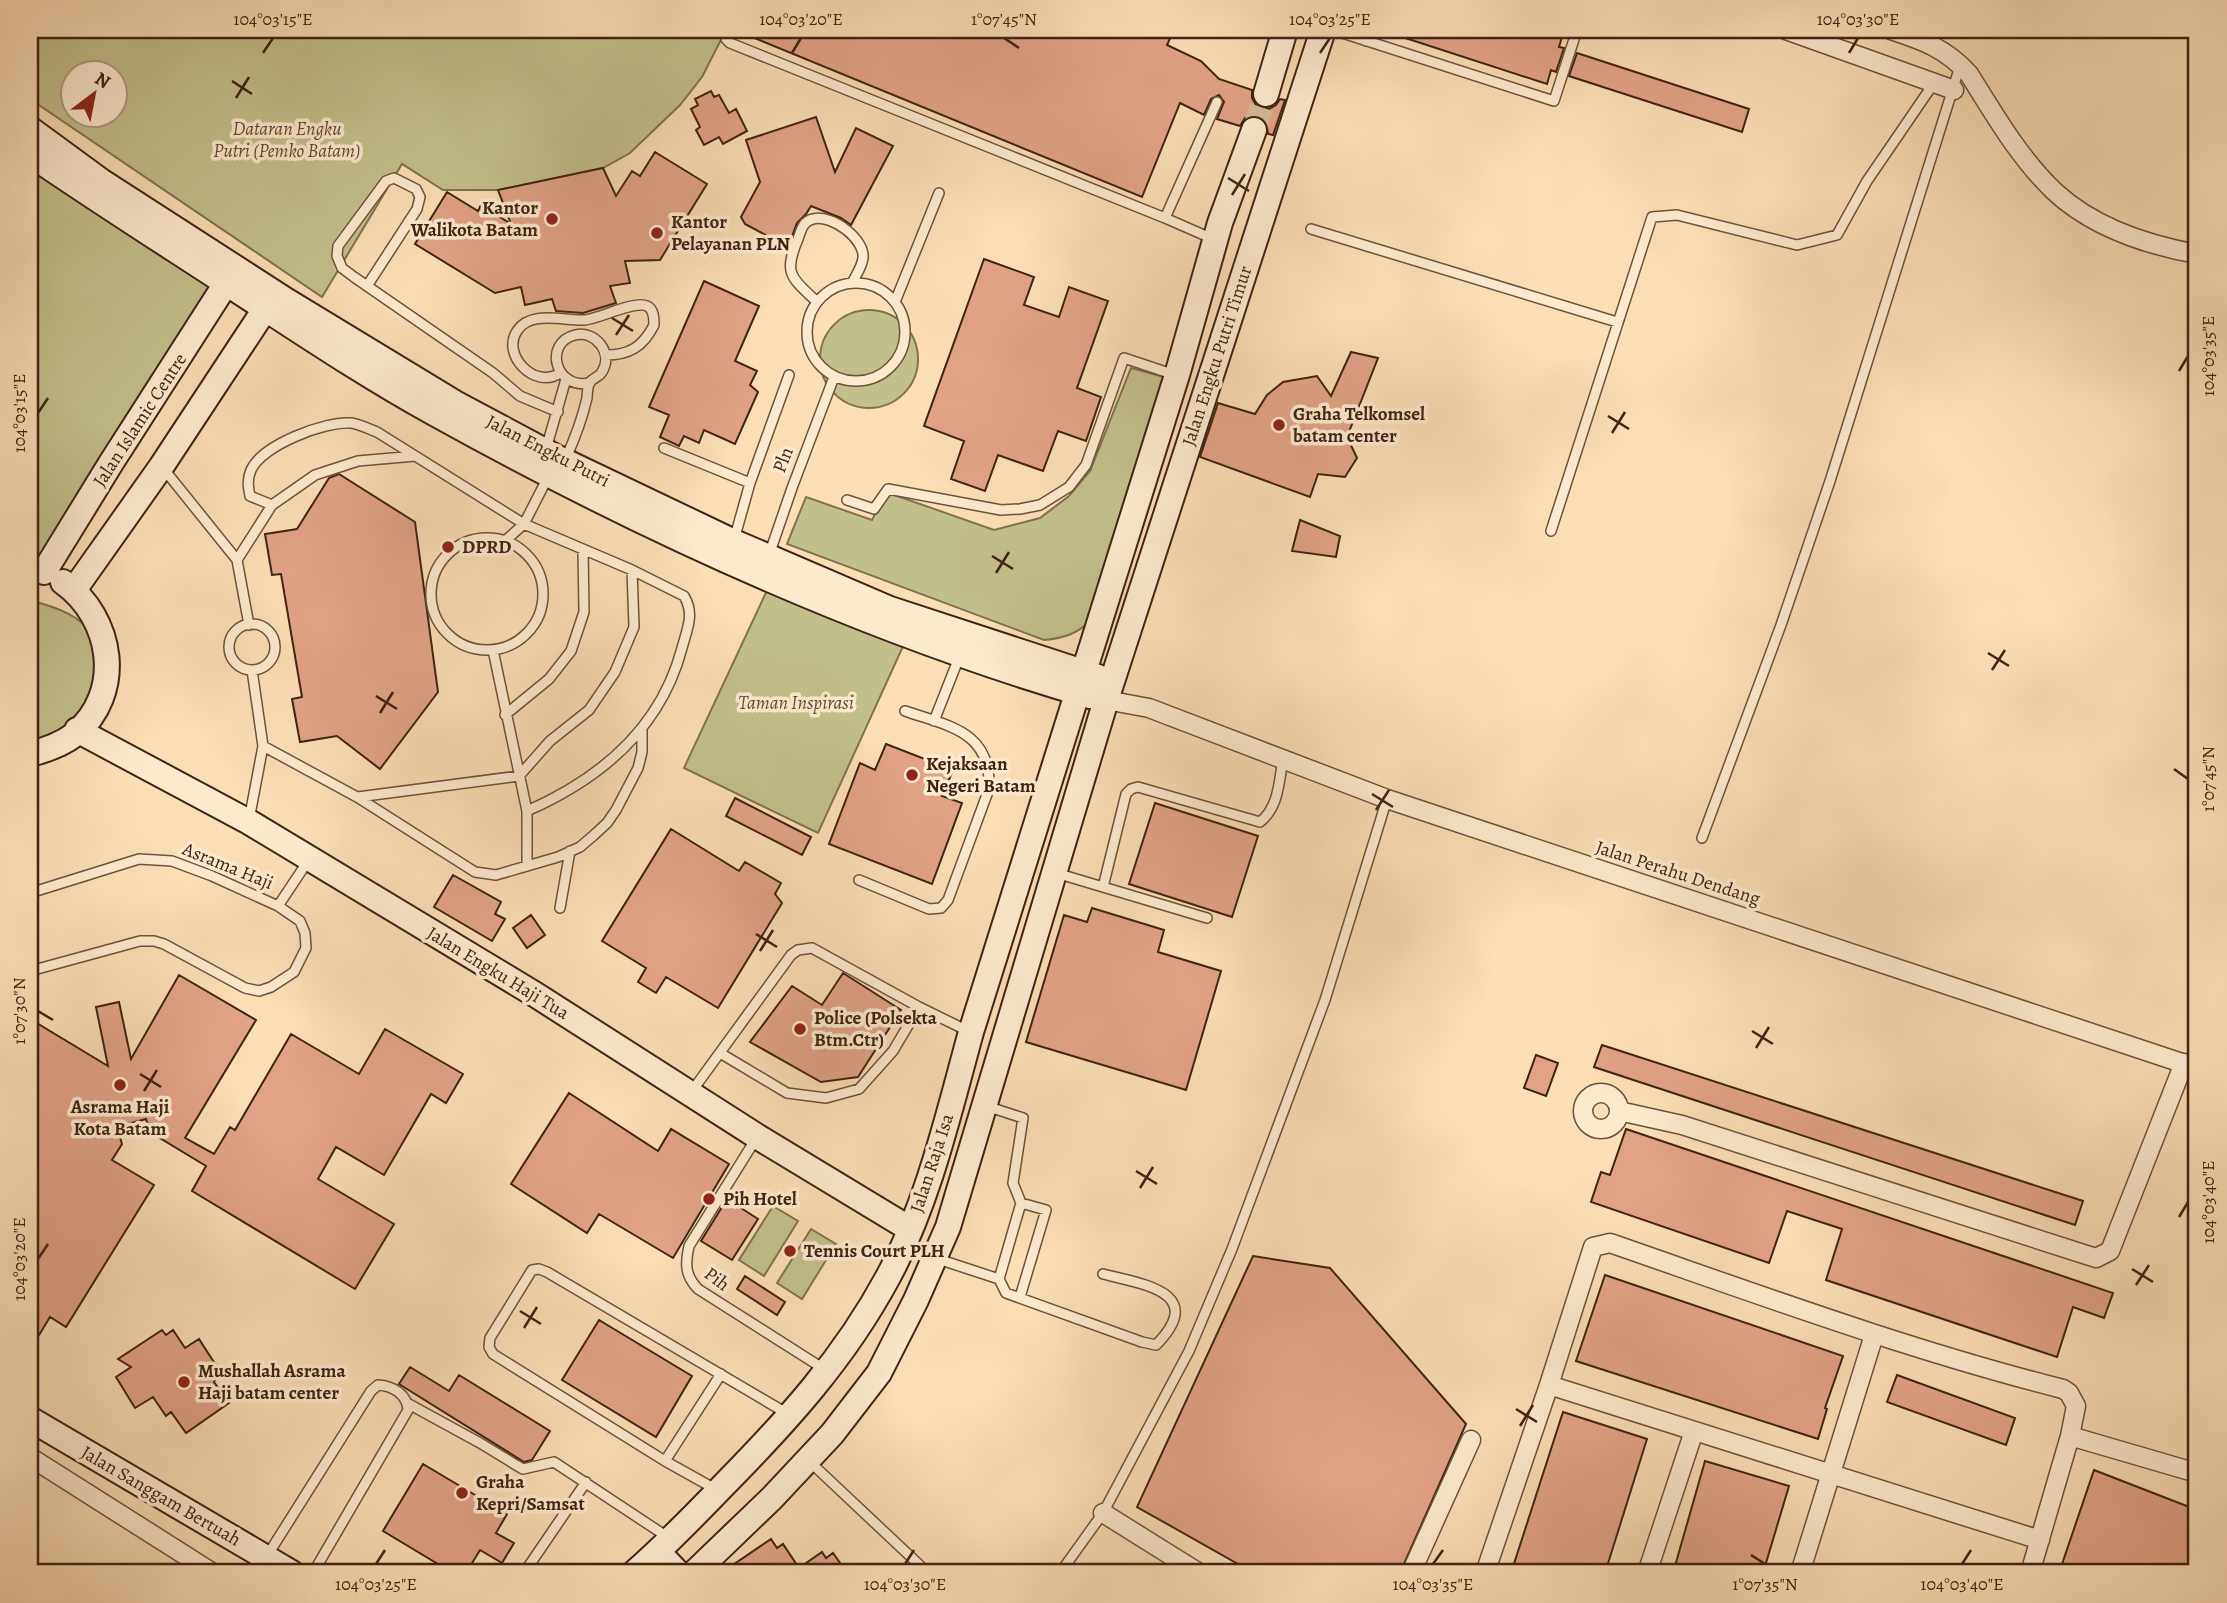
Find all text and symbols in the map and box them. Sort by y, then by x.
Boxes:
text: 104°03'15"E [233,7,313,31]
text: 104°03'20"E [759,7,843,31]
text: 1°07'45"N [971,7,1037,31]
text: 104°03'25"E [1289,7,1371,31]
text: 104°03'30"E [1817,7,1899,31]
north arrow [60,60,130,130]
text: N [90,66,115,95]
park label: Dataran Engku Putri (Pemko Batam) [213,116,361,164]
place label: Kantor Walikota Batam [410,195,538,243]
place label: Kantor Pelayanan PLN [671,209,790,257]
marker: Kantor Walikota Batam [544,211,560,227]
marker: Kantor Pelayanan PLN [649,225,665,241]
street label: Jalan Engku Putri Timur [1176,262,1258,450]
text: 104°03'35"E [2196,316,2220,396]
street label: Jalan Islamic Centre [87,348,193,492]
text: 104°03'15"E [7,373,31,453]
place label: Graha Telkomsel batam center [1292,401,1425,449]
street label: Jalan Engku Putri [482,409,614,493]
marker: Graha Telkomsel batam center [1271,417,1287,433]
street label: Pln [766,443,800,477]
place label: DPRD [462,534,512,560]
marker: DPRD [440,539,456,555]
park label: Taman Inspirasi [738,690,854,716]
text: 1°07'45"N [2196,746,2220,812]
place label: Kejaksaan Negeri Batam [926,751,1036,799]
marker: Kejaksaan Negeri Batam [904,767,920,783]
street label: Jalan Perahu Dendang [1592,834,1764,912]
street label: Asrama Haji [178,836,277,896]
street label: Jalan Engku Haji Tua [422,920,574,1026]
text: 1°07'30"N [7,977,31,1045]
place label: Police (Polsekta Btm.Ctr) [814,1005,938,1053]
marker: Police (Polsekta Btm.Ctr) [792,1021,808,1037]
marker: Asrama Haji Kota Batam [112,1077,128,1093]
place label: Asrama Haji Kota Batam [70,1094,170,1142]
street label: Jalan Raja Isa [904,1110,960,1216]
text: 104°03'40"E [2196,1160,2220,1244]
place label: Pih Hotel [723,1186,797,1212]
marker: Pih Hotel [701,1191,717,1207]
text: 104°03'20"E [7,1217,31,1301]
place label: Tennis Court PLH [804,1238,945,1264]
marker: Tennis Court PLH [782,1243,798,1259]
street label: Pih [699,1261,735,1297]
place label: Mushallah Asrama Haji batam center [198,1358,346,1406]
marker: Mushallah Asrama Haji batam center [176,1374,192,1390]
street label: Jalan Sanggam Bertuah [76,1440,246,1552]
place label: Graha Kepri/Samsat [476,1469,585,1517]
marker: Graha Kepri/Samsat [454,1485,470,1501]
text: 104°03'25"E [335,1572,417,1596]
text: 104°03'30"E [864,1572,946,1596]
text: 104°03'35"E [1393,1572,1473,1596]
text: 1°07'35"N [1732,1572,1798,1596]
text: 104°03'40"E [1920,1572,2004,1596]

